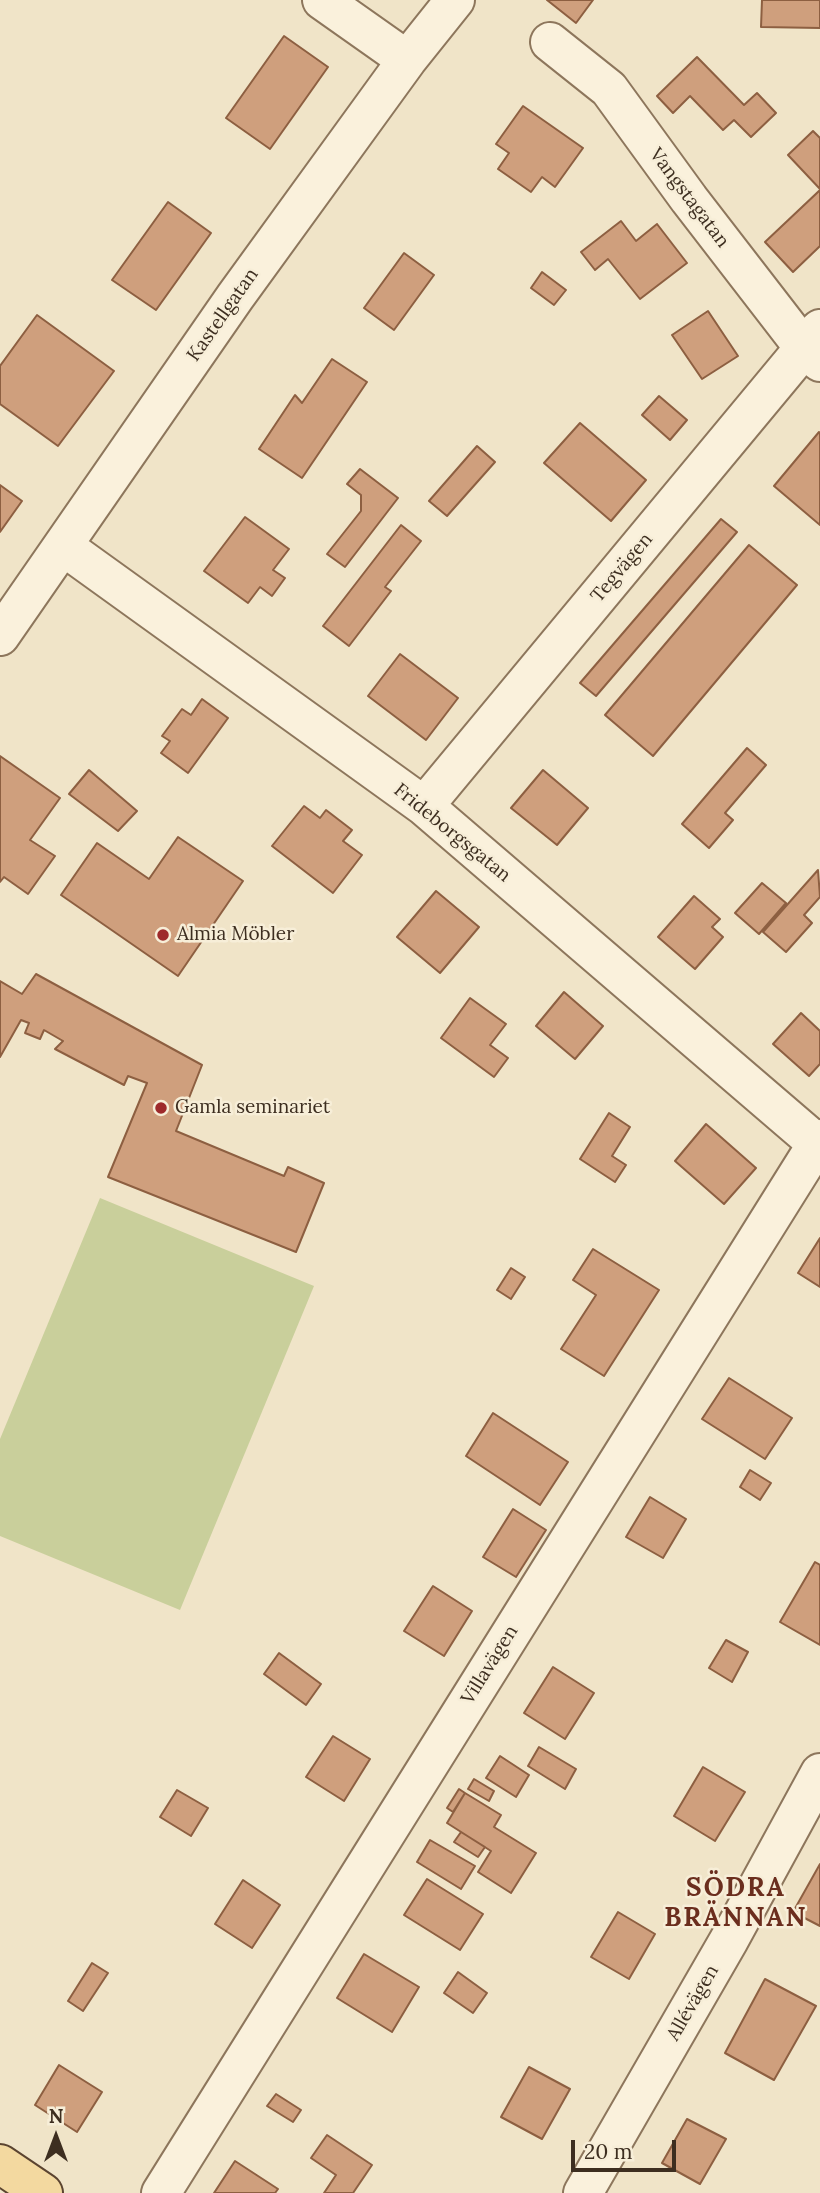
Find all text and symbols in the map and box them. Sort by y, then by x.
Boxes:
street label: Vangstagatan [644,144,734,252]
street label: Kastellgatan [183,264,263,366]
street label: Tegvägen [586,529,658,607]
street label: Frideborgsgatan [389,779,515,887]
place label: Almia Möbler [177,924,294,946]
marker: Almia Möbler [155,927,171,943]
place label: Gamla seminariet [175,1097,330,1119]
marker: Gamla seminariet [153,1100,169,1116]
street label: Villavägen [457,1621,523,1709]
district label: SÖDRA BRÄNNAN [665,1873,807,1934]
street label: Allévägen [662,1961,724,2045]
north arrow [21,2102,91,2172]
text: N [49,2104,63,2128]
scale bar [575,2126,680,2170]
text: 20 m [584,2138,633,2165]

